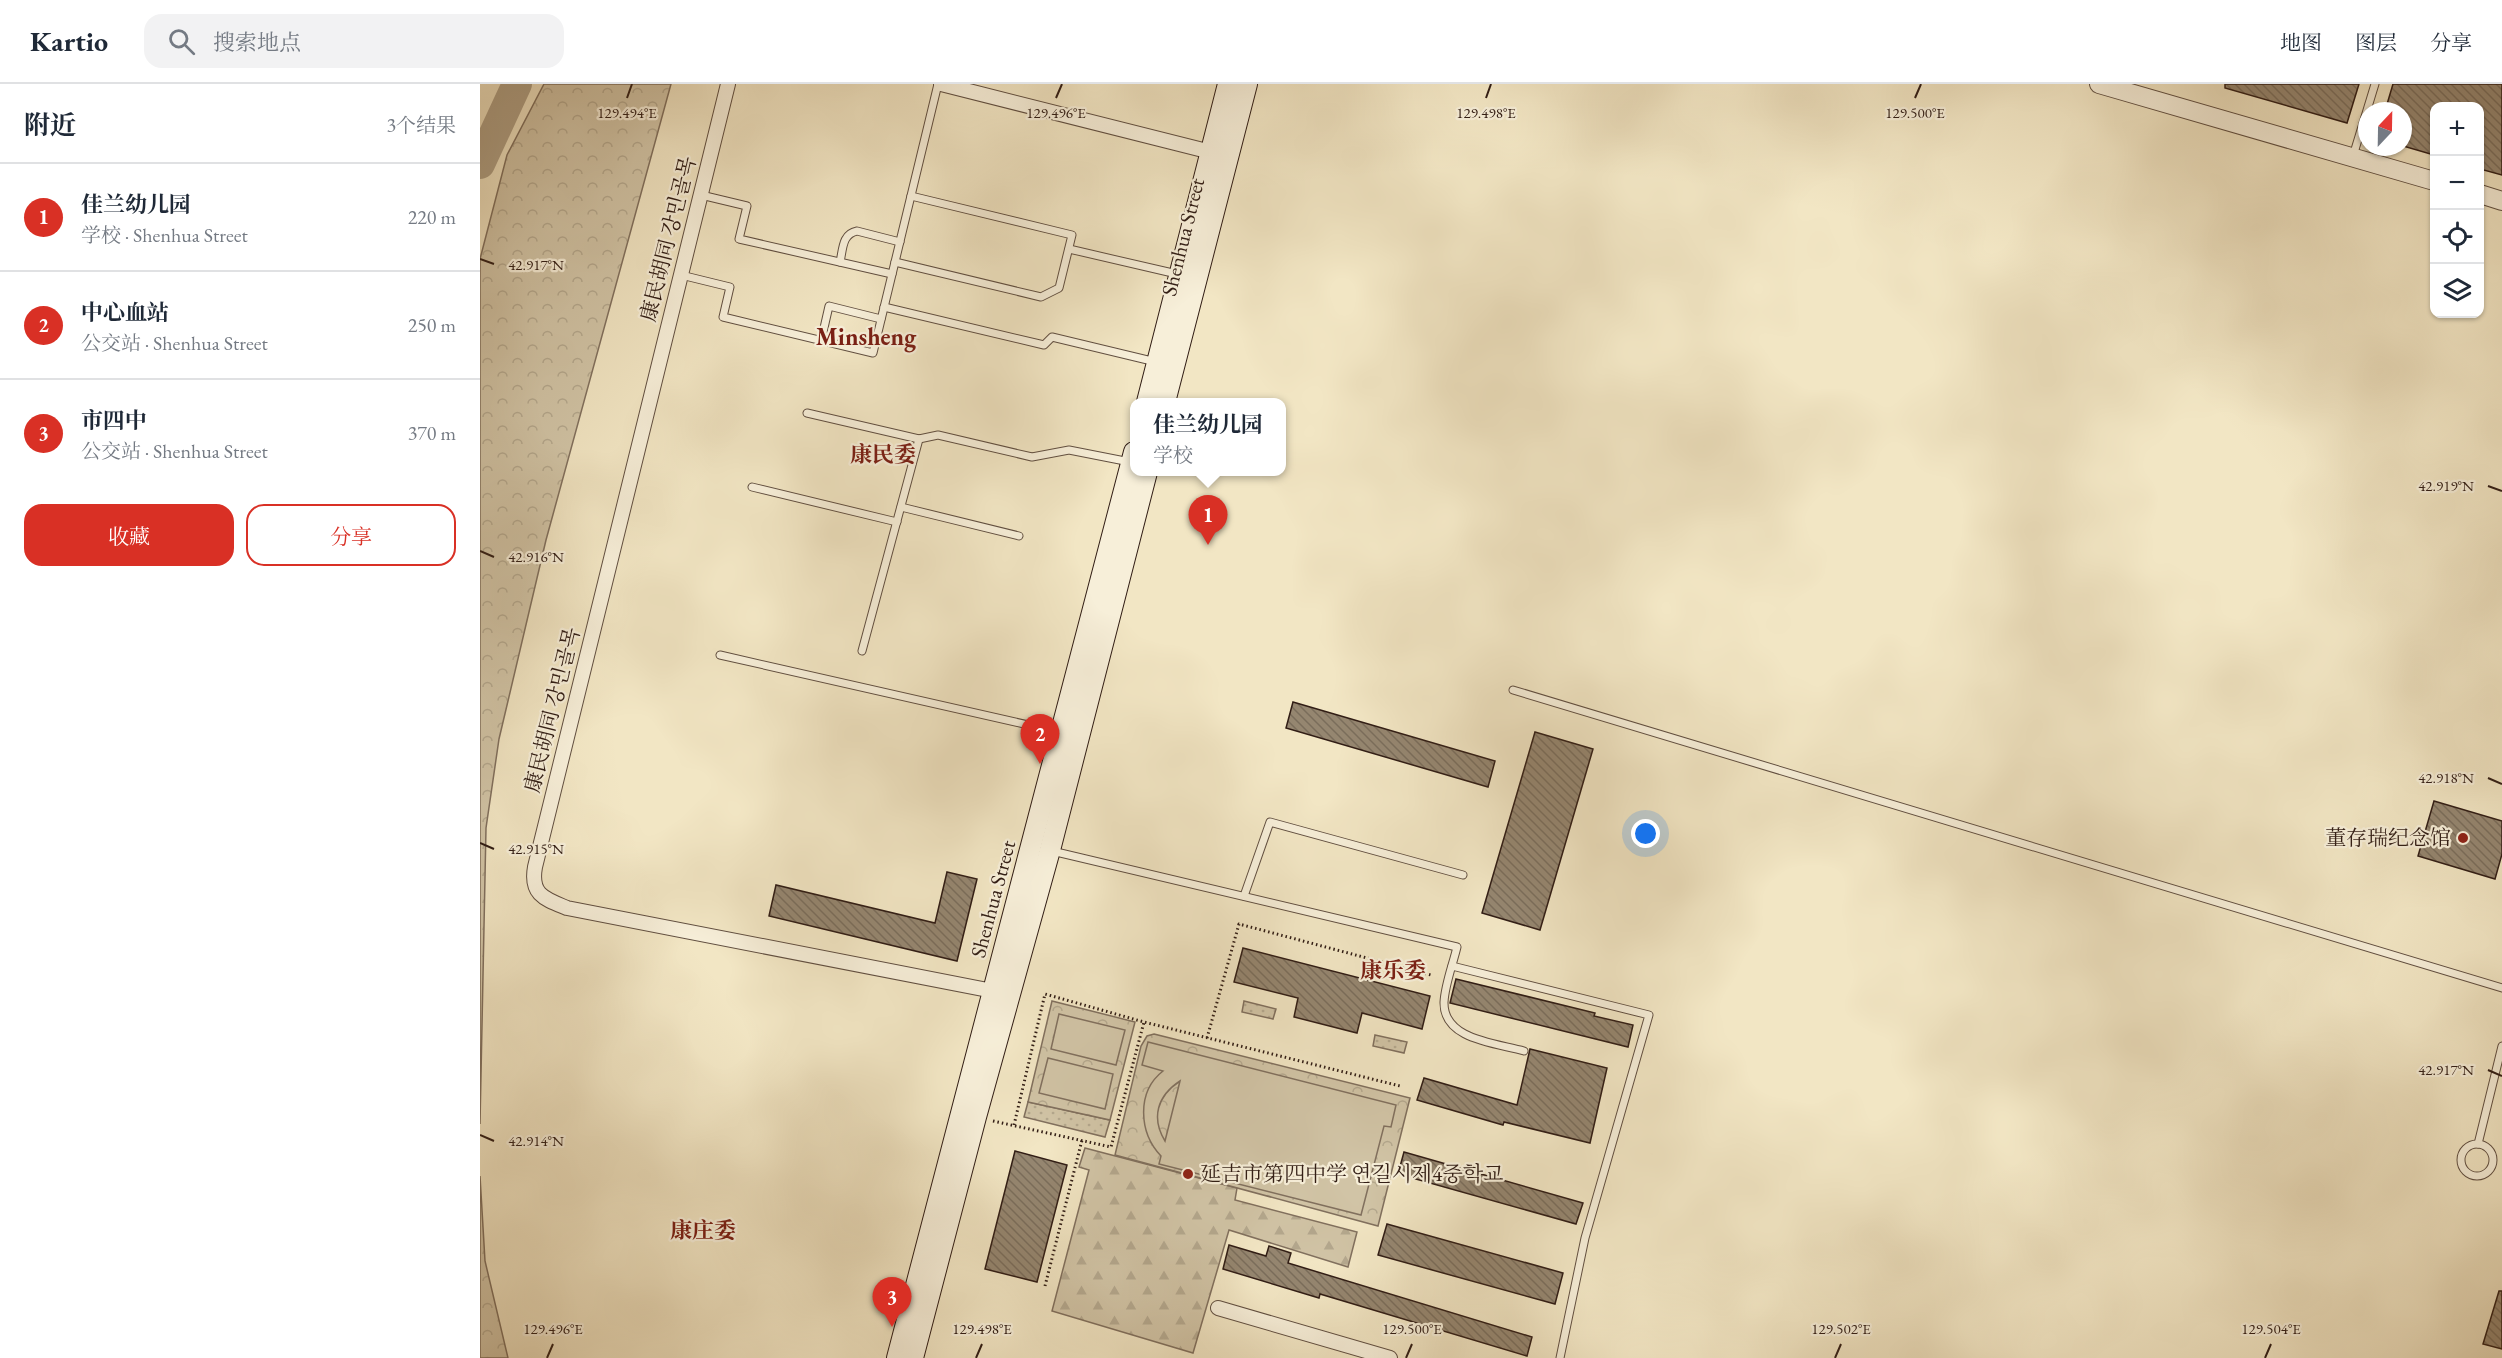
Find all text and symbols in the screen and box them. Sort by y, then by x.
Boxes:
search box [144,14,564,68]
text: Kartio [30,23,108,59]
icon: search [165,25,198,58]
text: 搜索地点 [213,28,301,57]
text: 地图 [2280,29,2322,56]
text: 图层 [2355,29,2397,56]
text: 分享 [2430,29,2472,56]
north arrow [2358,102,2412,156]
map controls [2430,102,2484,318]
button: + [2430,102,2484,156]
text: 129.494°E [597,103,657,122]
text: 129.496°E [1026,103,1086,122]
text: 129.498°E [1456,103,1516,122]
text: 129.500°E [1885,103,1945,122]
text: 附近 [24,108,76,142]
text: 3个结果 [386,112,456,138]
street label: 康民胡同 강민골목 [634,153,701,324]
button: − [2430,156,2484,210]
street label: Shenhua Street [1155,175,1210,299]
text: 佳兰幼儿园 [81,190,191,219]
text: 1 [38,204,49,230]
text: 220 m [408,204,456,230]
button: locate [2430,210,2484,264]
text: 学校 · Shenhua Street [81,222,248,248]
text: 42.917°N [508,255,564,274]
button: layers [2430,264,2484,318]
text: 中心血站 [81,298,169,327]
text: 2 [38,312,49,338]
text: 250 m [408,312,456,338]
district label: Minsheng [816,321,917,353]
text: 公交站 · Shenhua Street [81,330,268,356]
popup [1130,398,1286,476]
text: 市四中 [81,406,147,435]
text: 佳兰幼儿园 [1153,410,1263,439]
text: 3 [38,420,49,446]
text: 370 m [408,420,456,446]
text: 公交站 · Shenhua Street [81,438,268,464]
district label: 康民委 [850,440,916,469]
text: 学校 [1153,442,1193,468]
text: 42.919°N [2418,476,2474,495]
pin: 1 [1188,496,1228,545]
button: 收藏 [24,504,234,566]
button: 分享 [246,504,456,566]
text: 42.916°N [508,547,564,566]
street label: 康民胡同 강민골목 [518,624,585,795]
pin: 2 [1020,714,1060,764]
text: 42.918°N [2418,768,2474,787]
your location [1631,819,1660,848]
place label: 董存瑞纪念馆 [2325,824,2451,851]
marker: 董存瑞纪念馆 [2456,831,2470,845]
street label: Shenhua Street [964,837,1021,961]
text: 42.915°N [508,839,564,858]
district label: 康乐委 [1360,956,1426,985]
text: 42.917°N [2418,1060,2474,1079]
text: 42.914°N [508,1131,564,1150]
place label: 延吉市第四中学 연길시제4중학교 [1200,1160,1503,1187]
marker: 延吉市第四中学 연길시제4중학교 [1181,1167,1195,1181]
district label: 康庄委 [670,1216,736,1245]
pin: 3 [872,1278,912,1327]
text: 129.496°E [523,1319,583,1338]
text: 129.498°E [952,1319,1012,1338]
text: 129.500°E [1382,1319,1442,1338]
text: 129.502°E [1811,1319,1871,1338]
text: 129.504°E [2241,1319,2301,1338]

